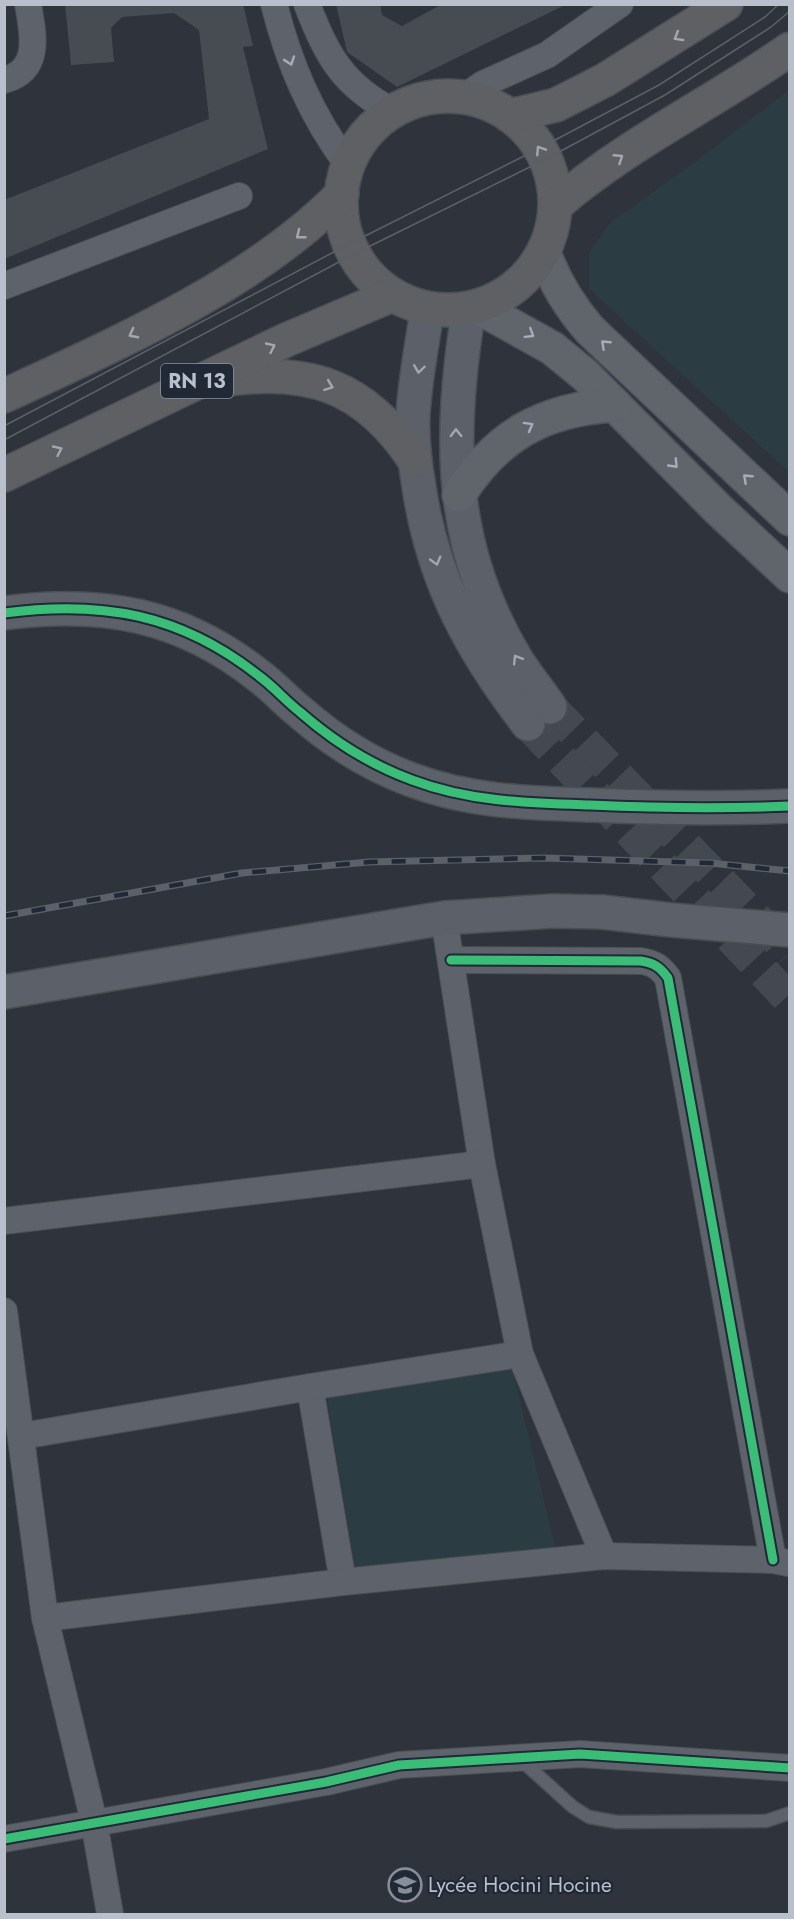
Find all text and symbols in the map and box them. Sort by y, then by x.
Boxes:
one-way arrow [674,29,684,41]
one-way arrow [282,55,295,66]
one-way arrow [536,146,548,156]
one-way arrow [613,154,624,165]
one-way arrow [296,227,307,238]
one-way arrow [128,327,139,339]
one-way arrow [524,327,534,339]
one-way arrow [602,341,613,352]
one-way arrow [264,342,275,354]
road number: RN 13 [161,364,233,398]
one-way arrow [414,364,426,373]
one-way arrow [323,379,334,392]
one-way arrow [523,422,533,433]
one-way arrow [449,429,462,438]
one-way arrow [51,446,62,458]
one-way arrow [667,458,678,468]
one-way arrow [743,475,754,486]
one-way arrow [428,556,441,566]
one-way arrow [512,655,524,665]
school or university icon: Lycée Hocini Hocine [387,1867,423,1903]
place label: Lycée Hocini Hocine [428,1870,612,1900]

